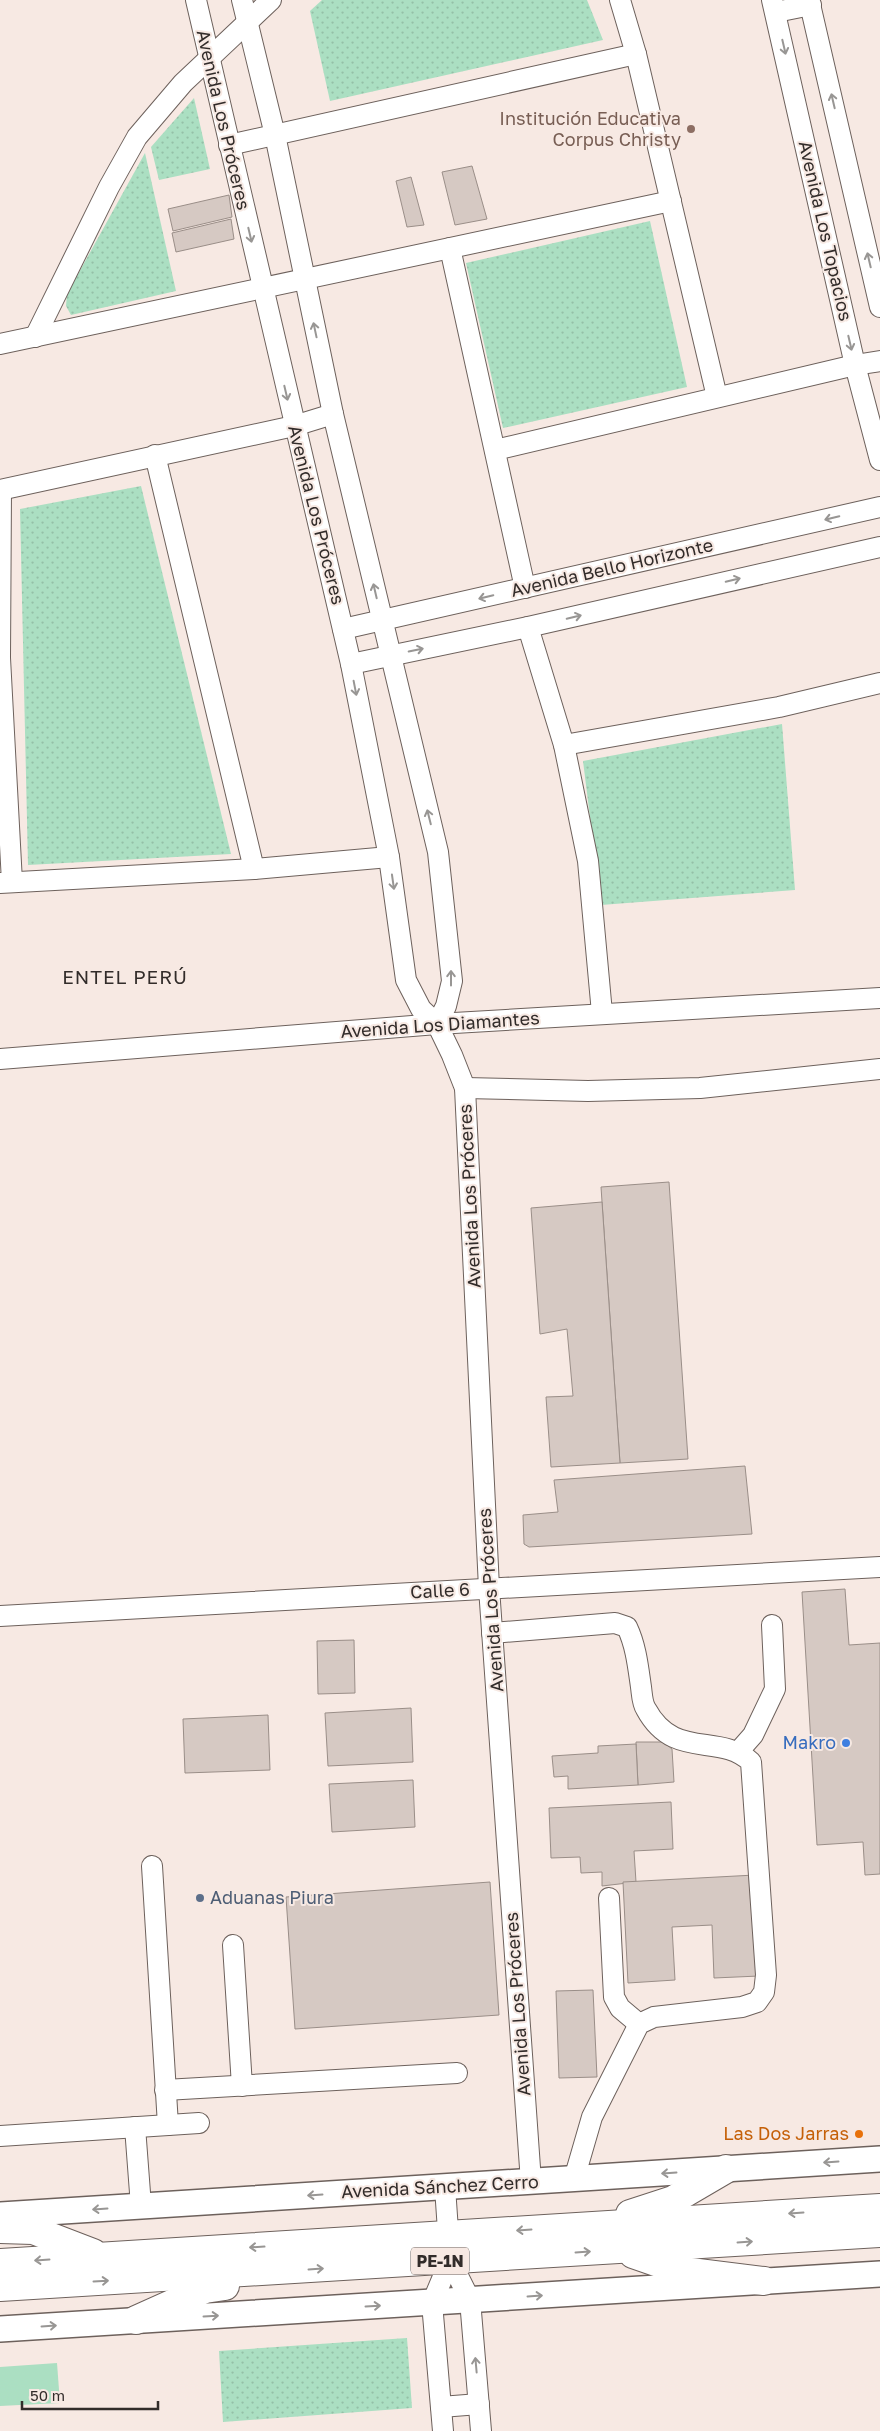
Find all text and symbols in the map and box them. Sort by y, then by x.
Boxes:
street label: Avenida Los Próceres [193,28,255,212]
one-way arrow [780,39,789,55]
one-way arrow [828,94,837,110]
place label: Institución Educativa Corpus Christy [499,107,681,150]
marker: Institución Educativa Corpus Christy [685,123,697,135]
street label: Avenida Los Topacios [795,139,857,323]
one-way arrow [246,227,255,243]
one-way arrow [864,252,873,268]
one-way arrow [310,323,319,339]
one-way arrow [846,334,855,350]
one-way arrow [282,385,291,401]
street label: Avenida Los Próceres [284,423,350,607]
one-way arrow [825,514,841,523]
street label: Avenida Bello Horizonte [509,533,715,601]
one-way arrow [724,575,740,584]
one-way arrow [370,584,379,600]
one-way arrow [479,593,495,602]
one-way arrow [566,611,582,621]
one-way arrow [407,645,423,655]
one-way arrow [351,680,361,696]
one-way arrow [424,810,433,826]
one-way arrow [388,874,398,890]
district label: ENTEL PERÚ [62,965,188,988]
one-way arrow [446,970,456,986]
street label: Avenida Los Diamantes [340,1006,540,1042]
street label: Avenida Los Próceres [453,1104,485,1289]
street label: Avenida Los Próceres [473,1507,507,1693]
street label: Calle 6 [410,1577,470,1603]
place label: Makro [783,1731,836,1753]
marker: Makro [840,1737,852,1749]
place label: Aduanas Piura [210,1886,334,1908]
marker: Aduanas Piura [194,1892,206,1904]
street label: Avenida Los Próceres [500,1911,534,2097]
place label: Las Dos Jarras [723,2122,849,2144]
marker: Las Dos Jarras [853,2128,865,2140]
one-way arrow [824,2158,840,2167]
one-way arrow [661,2168,677,2178]
street label: Avenida Sánchez Cerro [341,2170,539,2202]
one-way arrow [307,2190,323,2199]
one-way arrow [93,2204,109,2213]
one-way arrow [789,2209,805,2218]
one-way arrow [516,2226,532,2235]
one-way arrow [737,2237,753,2246]
one-way arrow [249,2242,265,2251]
one-way arrow [574,2247,590,2257]
road number: PE-1N [411,2248,469,2274]
one-way arrow [35,2255,51,2265]
one-way arrow [307,2264,323,2273]
one-way arrow [93,2277,109,2286]
one-way arrow [527,2291,543,2301]
one-way arrow [365,2302,381,2311]
one-way arrow [203,2311,219,2320]
one-way arrow [40,2322,56,2331]
one-way arrow [471,2357,480,2373]
scale bar [22,2378,159,2410]
text: 50 m [30,2386,65,2404]

